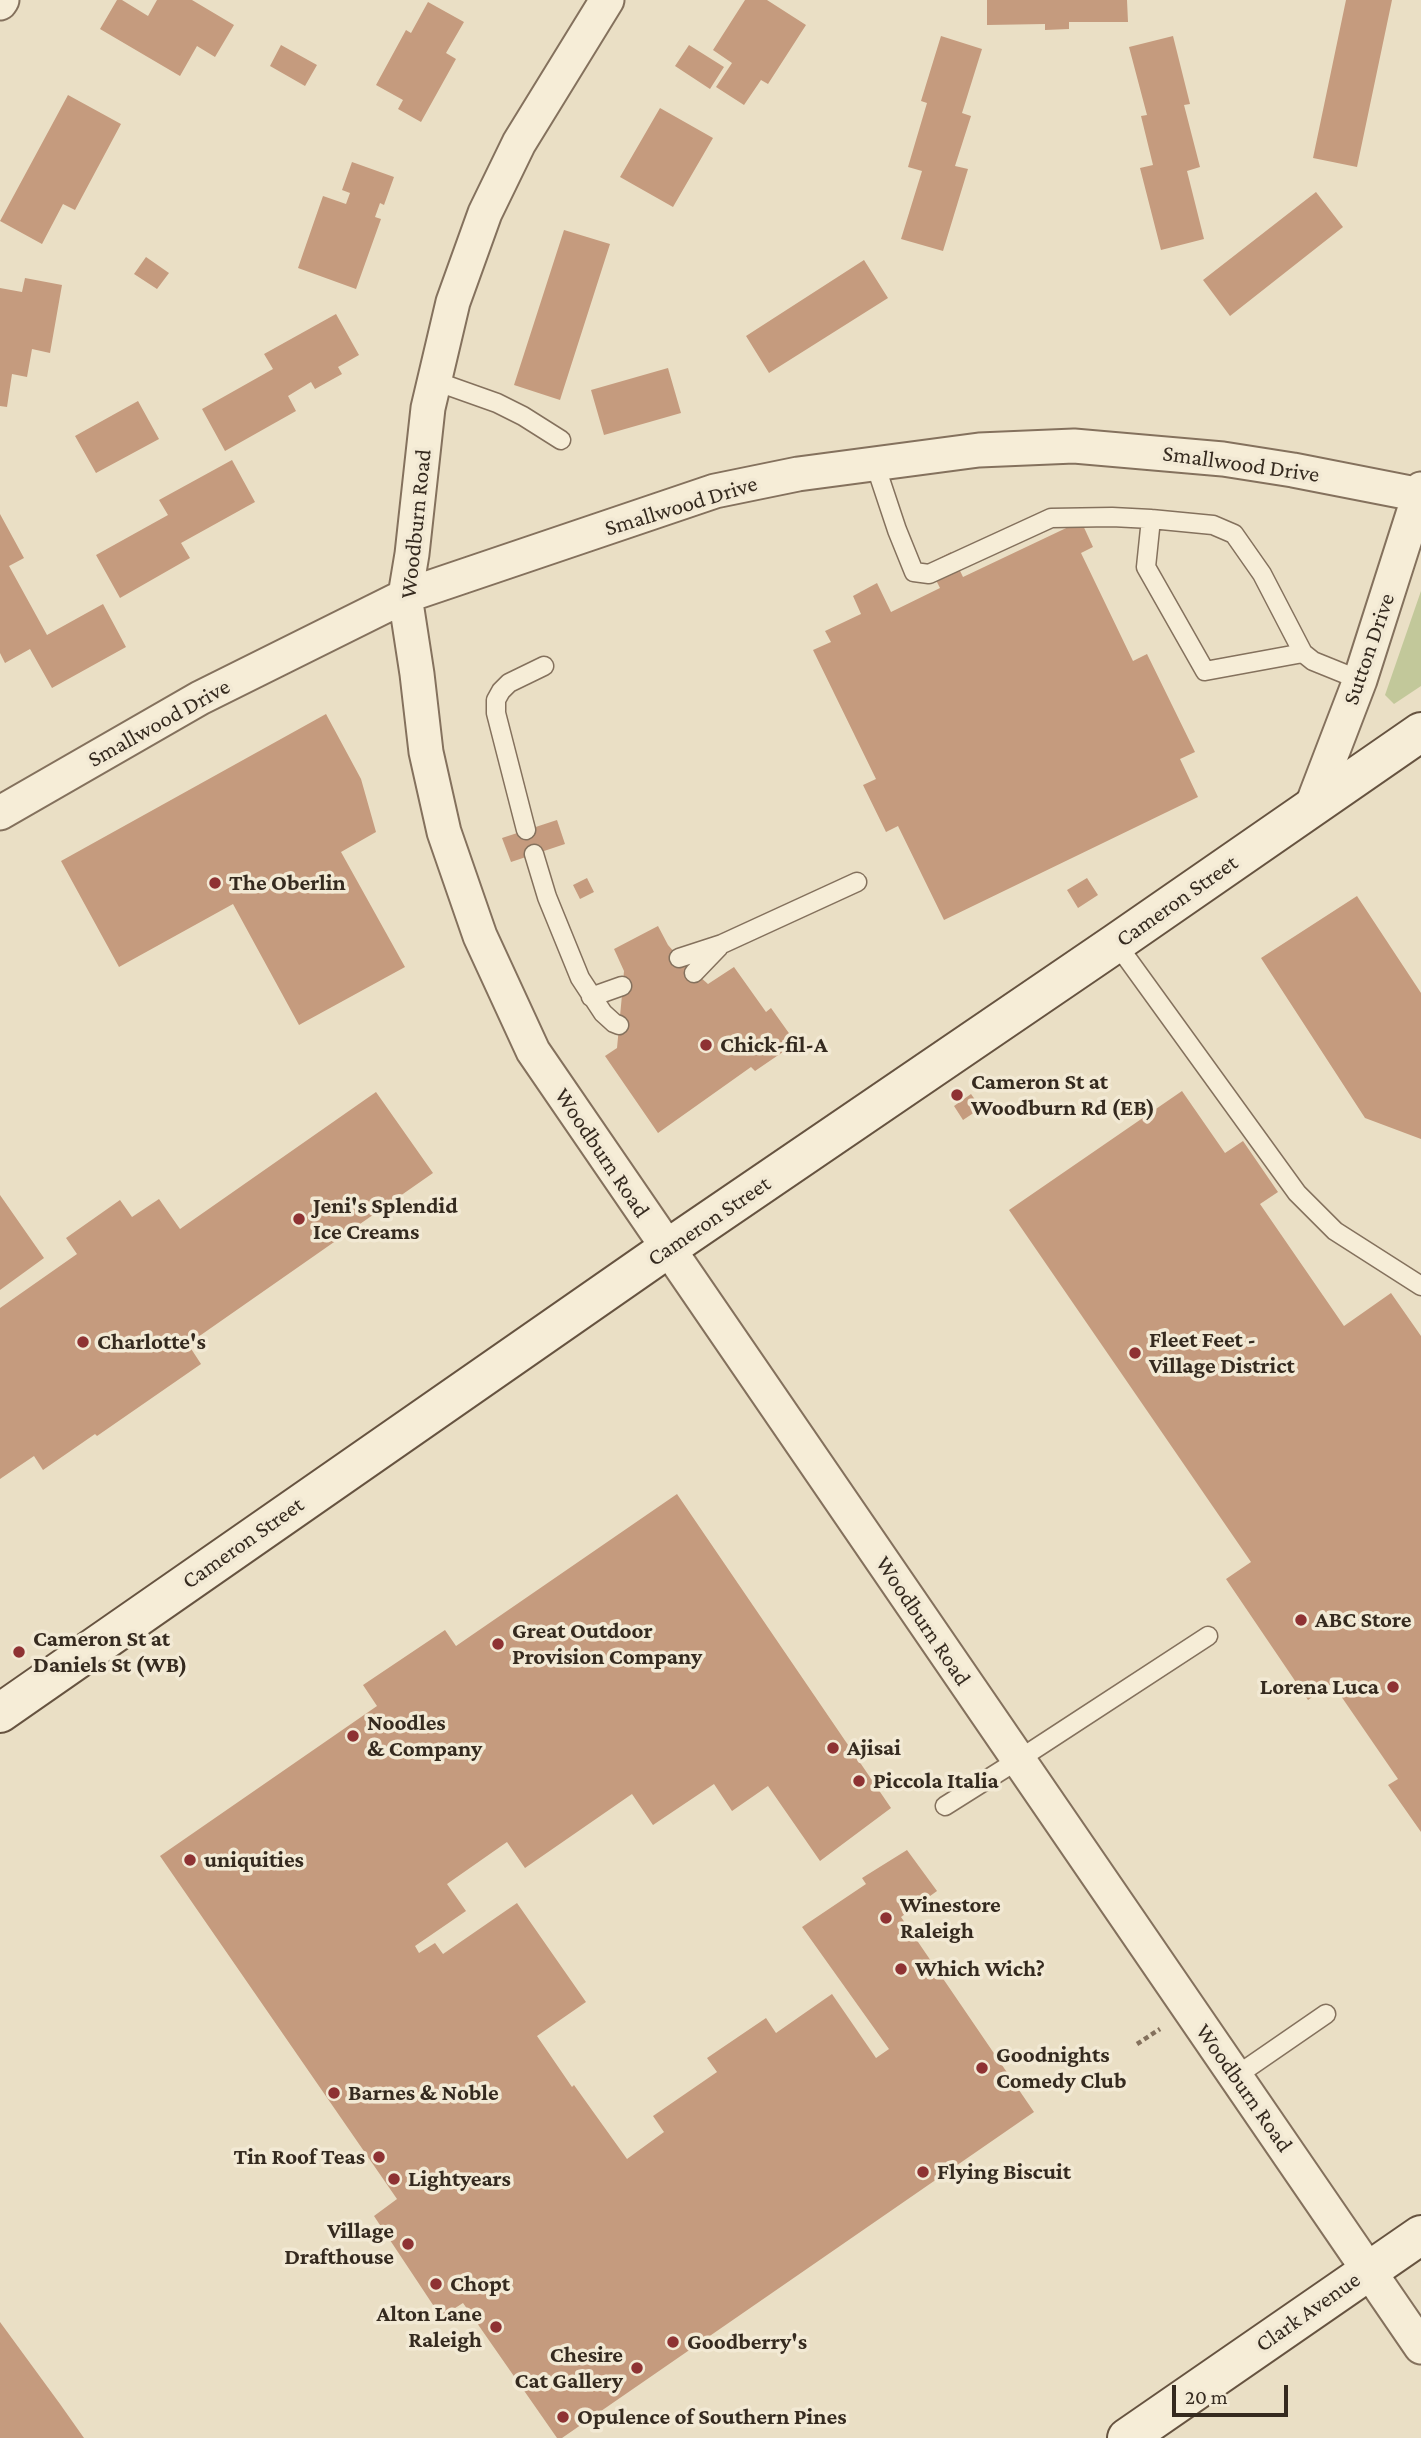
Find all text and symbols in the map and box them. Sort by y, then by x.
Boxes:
street label: Smallwood Drive [1161,439,1321,489]
street label: Woodburn Road [394,448,438,600]
street label: Smallwood Drive [601,470,761,542]
street label: Sutton Drive [1337,590,1401,708]
street label: Smallwood Drive [83,673,235,773]
street label: Cameron Street [1111,849,1243,953]
place label: The Oberlin [229,869,346,897]
marker: The Oberlin [207,875,223,891]
place label: Chick-fil-A [720,1031,828,1059]
marker: Chick-fil-A [698,1037,714,1053]
place label: Cameron St at Woodburn Rd (EB) [971,1068,1155,1122]
street label: Woodburn Road [548,1083,656,1223]
marker: Cameron St at Woodburn Rd (EB) [949,1087,965,1103]
street label: Cameron Street [642,1170,776,1272]
place label: Jeni's Splendid Ice Creams [313,1192,458,1246]
marker: Jeni's Splendid Ice Creams [291,1211,307,1227]
place label: Fleet Feet - Village District [1149,1326,1295,1380]
place label: Charlotte's [97,1328,206,1356]
marker: Charlotte's [75,1334,91,1350]
marker: Fleet Feet - Village District [1127,1345,1143,1361]
street label: Cameron Street [177,1491,309,1595]
street label: Woodburn Road [869,1551,977,1691]
place label: ABC Store [1315,1606,1411,1634]
marker: ABC Store [1293,1612,1309,1628]
place label: Great Outdoor Provision Company [512,1617,702,1671]
place label: Cameron St at Daniels St (WB) [33,1625,188,1679]
marker: Great Outdoor Provision Company [490,1636,506,1652]
marker: Cameron St at Daniels St (WB) [11,1644,27,1660]
place label: Lorena Luca [1260,1673,1379,1701]
marker: Lorena Luca [1385,1679,1401,1695]
place label: Noodles & Company [367,1709,482,1763]
marker: Noodles & Company [345,1728,361,1744]
place label: Ajisai [847,1734,901,1762]
marker: Ajisai [825,1740,841,1756]
place label: Piccola Italia [873,1767,999,1795]
marker: Piccola Italia [851,1773,867,1789]
place label: uniquities [204,1846,304,1874]
marker: uniquities [182,1852,198,1868]
place label: Winestore Raleigh [900,1891,1001,1945]
marker: Winestore Raleigh [878,1910,894,1926]
place label: Which Wich? [915,1955,1045,1983]
marker: Which Wich? [893,1961,909,1977]
street label: Woodburn Road [1190,2018,1298,2158]
place label: Goodnights Comedy Club [996,2041,1126,2095]
marker: Goodnights Comedy Club [974,2060,990,2076]
place label: Barnes & Noble [348,2079,499,2107]
marker: Barnes & Noble [326,2085,342,2101]
place label: Tin Roof Teas [233,2143,365,2171]
marker: Tin Roof Teas [371,2149,387,2165]
place label: Flying Biscuit [937,2158,1071,2186]
marker: Flying Biscuit [915,2164,931,2180]
place label: Lightyears [408,2165,511,2193]
marker: Lightyears [386,2171,402,2187]
place label: Village Drafthouse [284,2217,394,2271]
marker: Village Drafthouse [400,2236,416,2252]
street label: Clark Avenue [1250,2266,1366,2358]
place label: Chopt [450,2270,510,2298]
marker: Chopt [428,2276,444,2292]
place label: Alton Lane Raleigh [377,2300,482,2354]
marker: Alton Lane Raleigh [488,2319,504,2335]
place label: Goodberry's [687,2328,807,2356]
marker: Goodberry's [665,2334,681,2350]
place label: Chesire Cat Gallery [515,2341,623,2395]
marker: Chesire Cat Gallery [629,2360,645,2376]
scale bar [1176,2372,1292,2416]
text: 20 m [1185,2385,1228,2409]
place label: Opulence of Southern Pines [577,2403,847,2431]
marker: Opulence of Southern Pines [555,2409,571,2425]

